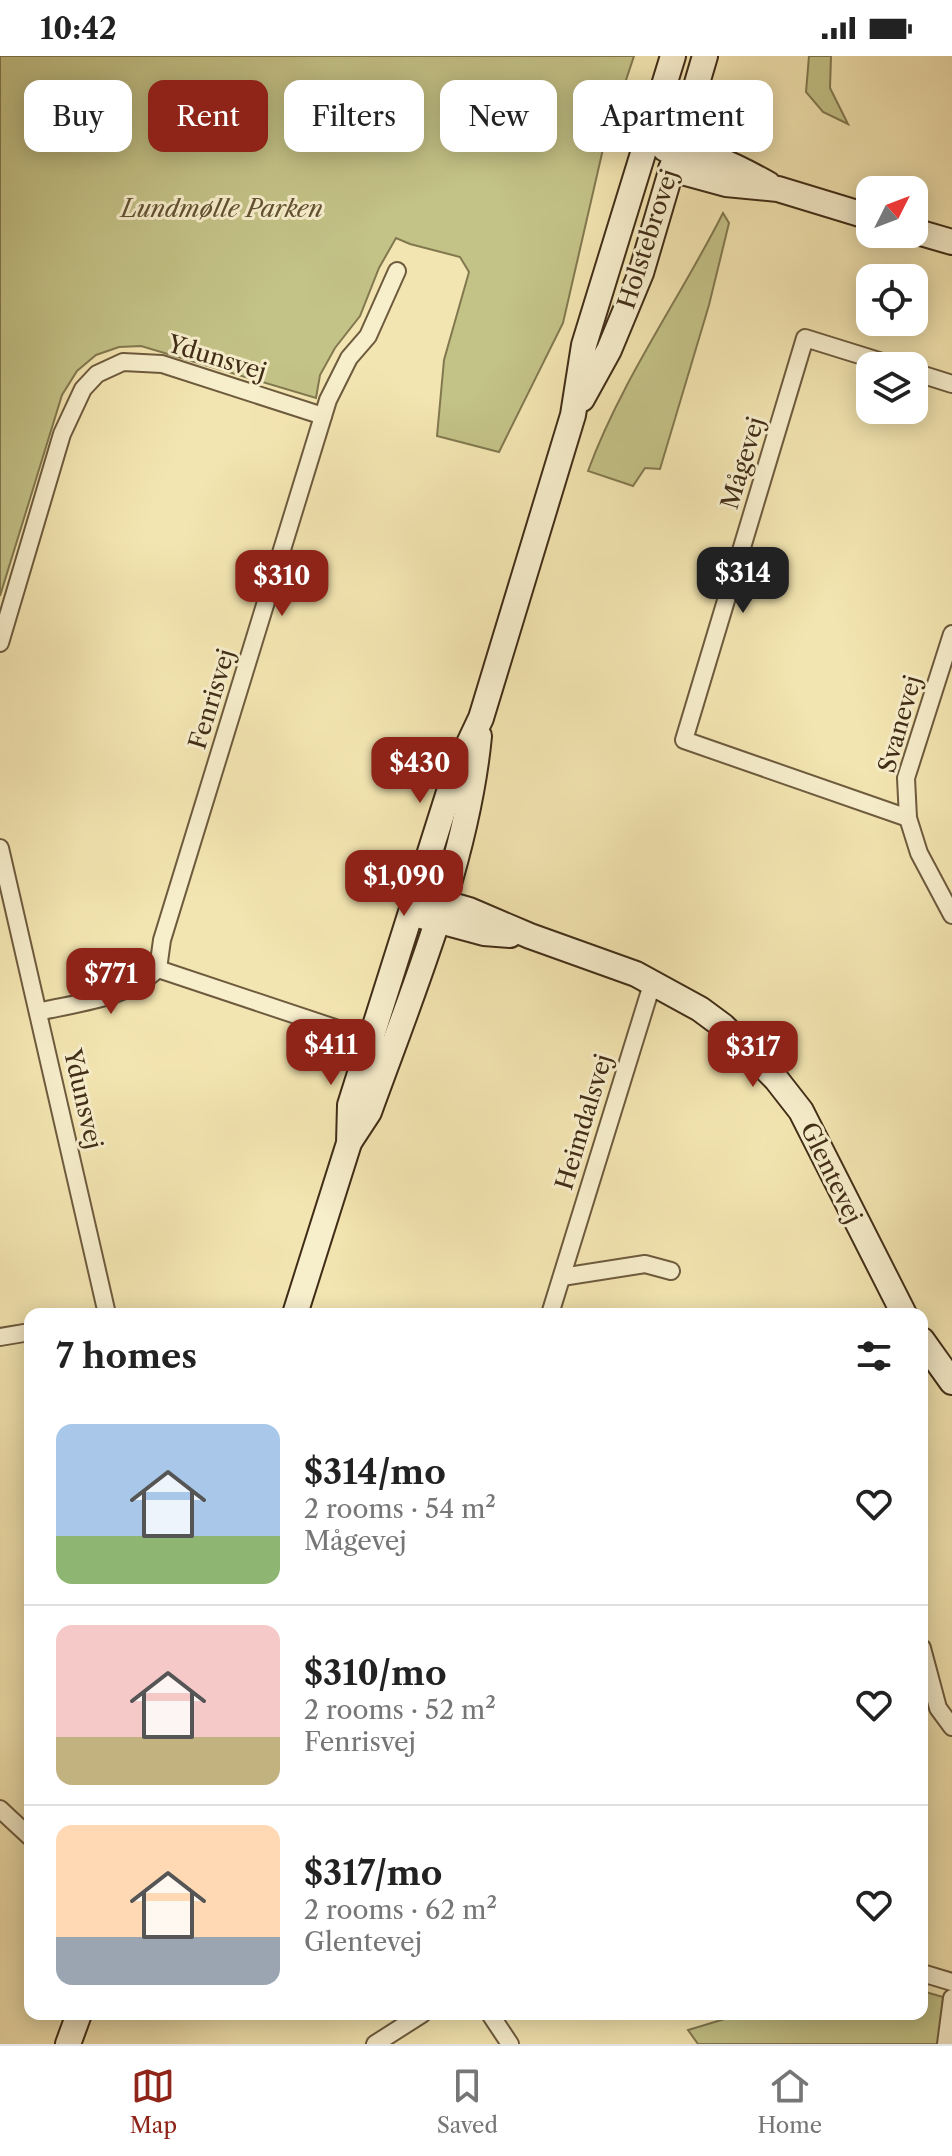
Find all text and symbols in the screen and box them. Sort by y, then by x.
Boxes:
text: 10:42 [40,10,117,47]
chip: Buy [24,80,132,152]
chip: Rent [148,80,268,152]
chip: Filters [284,80,424,152]
chip: New [440,80,557,152]
chip: Apartment [573,80,773,152]
street label: Holstebrovej [611,165,684,312]
north arrow [856,176,928,248]
map controls [856,176,928,424]
park label: Lundmølle Parken [119,194,323,223]
button: locate [856,264,928,336]
street label: Ydunsvej [163,329,270,386]
button: layers [856,352,928,424]
street label: Mågevej [715,413,770,512]
pin: $314 [696,547,790,615]
pin: $310 [235,550,329,618]
text: $314 [715,557,771,589]
text: $310 [253,560,311,592]
street label: Fenrisvej [183,645,240,753]
street label: Svanevej [872,672,927,776]
pin: $430 [373,737,467,805]
text: $430 [389,747,451,779]
pin: $1,090 [339,850,469,918]
text: $1,090 [363,860,445,892]
pin: $771 [64,948,158,1016]
text: $771 [84,958,138,990]
pin: $411 [284,1019,378,1087]
pin: $317 [706,1021,800,1089]
text: $411 [304,1029,358,1061]
text: $317 [726,1031,780,1063]
street label: Ydunsvej [58,1045,109,1152]
street label: Heimdalsvej [549,1050,618,1193]
street label: Glentevej [795,1117,868,1228]
icon: filters [852,1334,896,1378]
text: 7 homes [56,1335,197,1377]
text: $314/mo [304,1451,446,1493]
icon: home [120,1456,216,1552]
icon: heart [852,1482,896,1526]
text: 2 rooms · 54 m² [304,1493,496,1525]
text: Mågevej [304,1525,407,1557]
text: $310/mo [304,1652,447,1694]
icon: home [120,1657,216,1753]
icon: heart [852,1683,896,1727]
text: 2 rooms · 52 m² [304,1694,496,1726]
text: Fenrisvej [304,1726,416,1758]
text: $317/mo [304,1852,442,1894]
icon: home [120,1857,216,1953]
icon: heart [852,1883,896,1927]
text: 2 rooms · 62 m² [304,1894,497,1926]
text: Glentevej [304,1926,422,1958]
tab: Map [130,2064,177,2139]
tab: Saved [437,2064,498,2139]
tab: Home [758,2064,822,2139]

